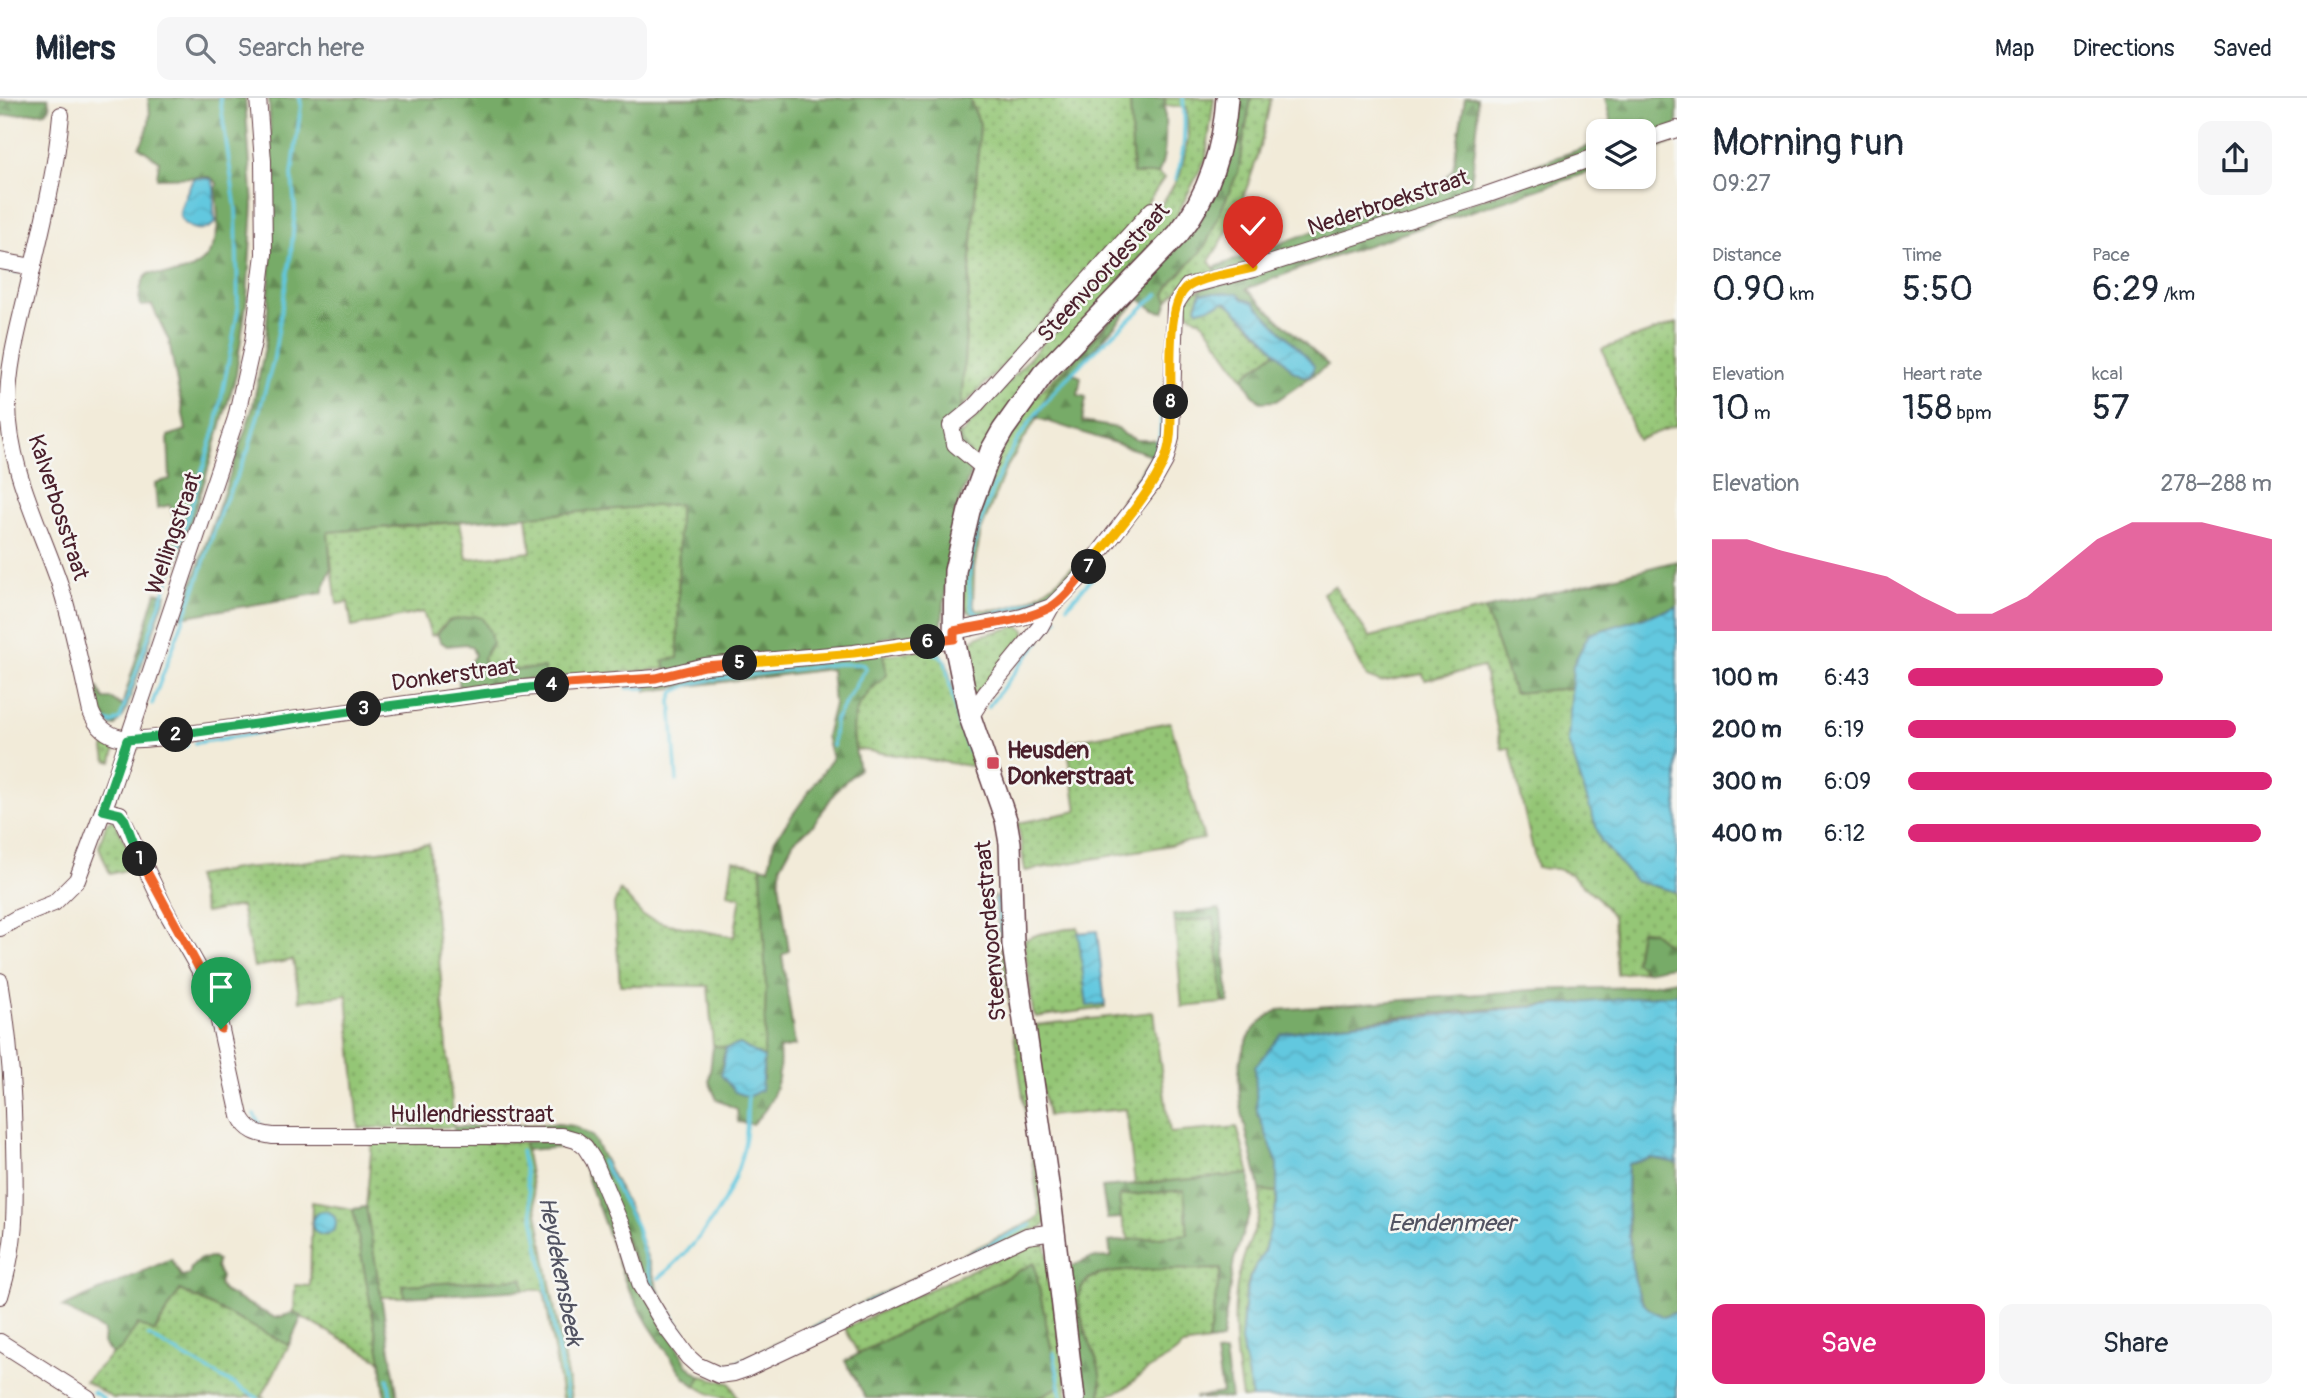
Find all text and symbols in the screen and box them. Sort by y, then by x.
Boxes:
search box [157,17,647,80]
text: Milers [35,28,115,69]
icon: search [181,29,219,67]
text: Search here [237,32,364,64]
text: Map [1995,34,2035,63]
text: Directions [2073,34,2174,63]
text: Saved [2212,34,2272,63]
map controls [1586,119,1656,189]
button: layers [1586,119,1656,189]
text: Morning run [1712,119,1904,167]
button: share [2198,121,2272,195]
street label: Nederbroekstraat [1304,163,1473,242]
text: 09:27 [1712,169,1771,198]
street label: Steenvoordestraat [1031,196,1176,349]
pin [1223,196,1283,268]
icon: check [1234,207,1272,245]
text: Distance [1712,243,1781,267]
text: Time [1902,243,1942,267]
text: Pace [2092,243,2130,267]
text: 0.90 [1712,267,1786,311]
text: 5:50 [1902,267,1973,311]
text: 6:29 [2092,267,2159,311]
text: km [1786,282,1814,306]
text: /km [2159,282,2195,306]
text: Elevation [1712,362,1784,386]
text: Heart rate [1902,362,1982,386]
text: kcal [2092,362,2123,386]
pin: 8 [1154,384,1188,420]
text: 10 [1712,386,1750,430]
text: 158 [1902,386,1952,430]
text: 57 [2092,386,2130,430]
text: 8 [1166,389,1175,413]
text: m [1750,401,1771,425]
text: bpm [1952,401,1992,425]
street label: Kalverbosstraat [21,431,96,584]
street label: Wellingstraat [139,467,208,598]
text: Elevation [1712,469,1800,498]
text: 278–288 m [2160,469,2272,498]
pin: 7 [1072,550,1106,584]
text: 7 [1083,554,1094,578]
pin: 6 [911,624,946,660]
text: 6 [922,629,933,653]
pin: 5 [722,646,758,680]
text: 5 [734,650,745,674]
street label: Donkerstraat [389,651,519,698]
text: 100 m [1712,663,1778,692]
text: 6:43 [1824,663,1870,692]
pin: 4 [534,668,570,702]
text: 4 [546,672,557,696]
pin: 3 [346,692,382,726]
text: 3 [358,696,369,720]
text: 200 m [1712,715,1782,744]
text: 6:19 [1824,715,1864,744]
pin: 2 [158,718,194,752]
text: 2 [170,722,181,746]
place label: Heusden Donkerstraat [1007,736,1134,791]
marker: Heusden Donkerstraat [985,755,1001,771]
text: 300 m [1712,767,1782,796]
text: 6:09 [1824,767,1871,796]
text: 400 m [1712,819,1782,848]
text: 6:12 [1824,819,1865,848]
street label: Steenvoordestraat [968,839,1013,1023]
pin: 1 [122,842,158,876]
text: 1 [136,846,143,870]
pin [191,957,251,1029]
icon: arrive [202,968,240,1006]
street label: Hullendriesstraat [390,1100,555,1129]
water label: Heydekensbeek [532,1194,590,1350]
water label: Eendenmeer [1388,1209,1519,1238]
button: Save [1712,1304,1985,1384]
button: Share [1999,1304,2272,1384]

